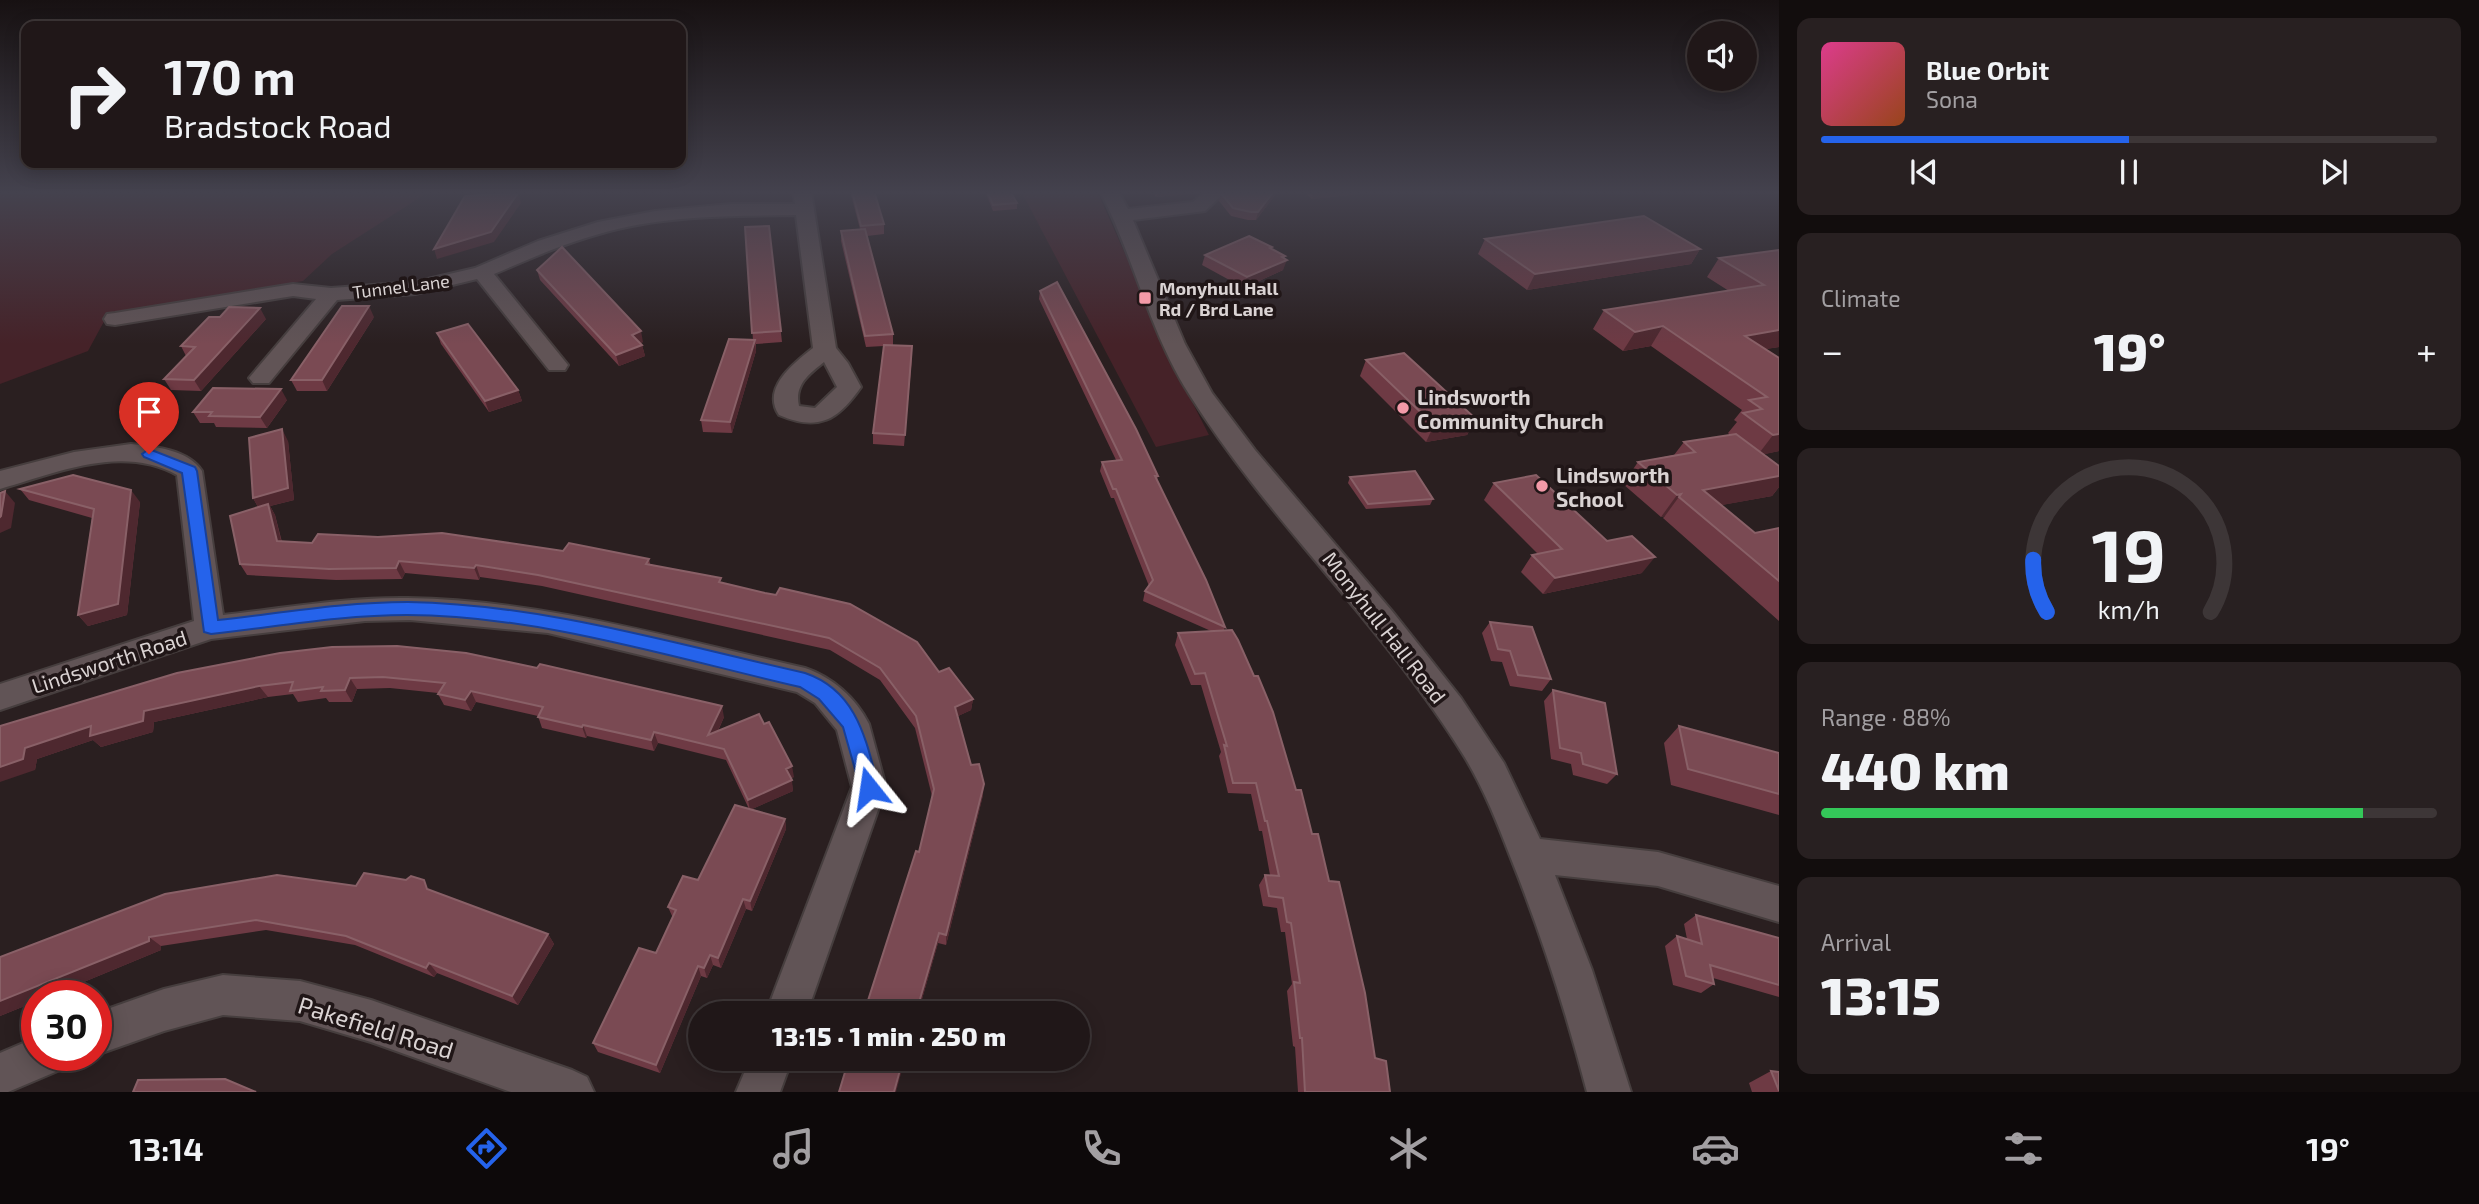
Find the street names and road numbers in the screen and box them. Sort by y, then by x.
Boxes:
street label: Tunnel Lane [351,269,451,303]
street label: Monyhull Hall Road [1318,546,1452,708]
street label: Lindsworth Road [28,624,190,698]
street label: Pakefield Road [295,990,457,1064]

